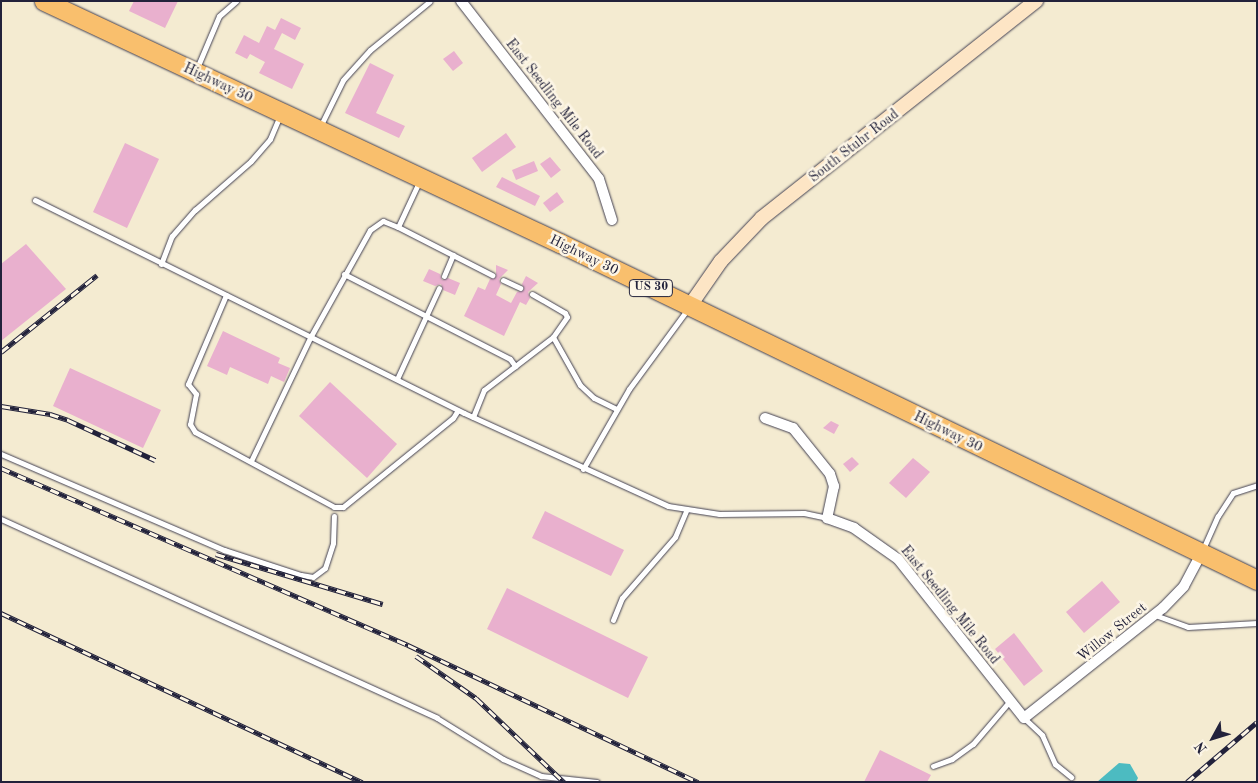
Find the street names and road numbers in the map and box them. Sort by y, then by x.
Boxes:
street label: East Seedling Mile Road [502,36,606,162]
street label: Highway 30 [181,60,255,106]
street label: South Stuhr Road [806,106,902,186]
street label: Highway 30 [547,231,621,279]
road number: US 30 [628,278,674,298]
street label: Highway 30 [911,408,985,456]
street label: East Seedling Mile Road [897,542,1003,668]
street label: Willow Street [1074,599,1150,665]

